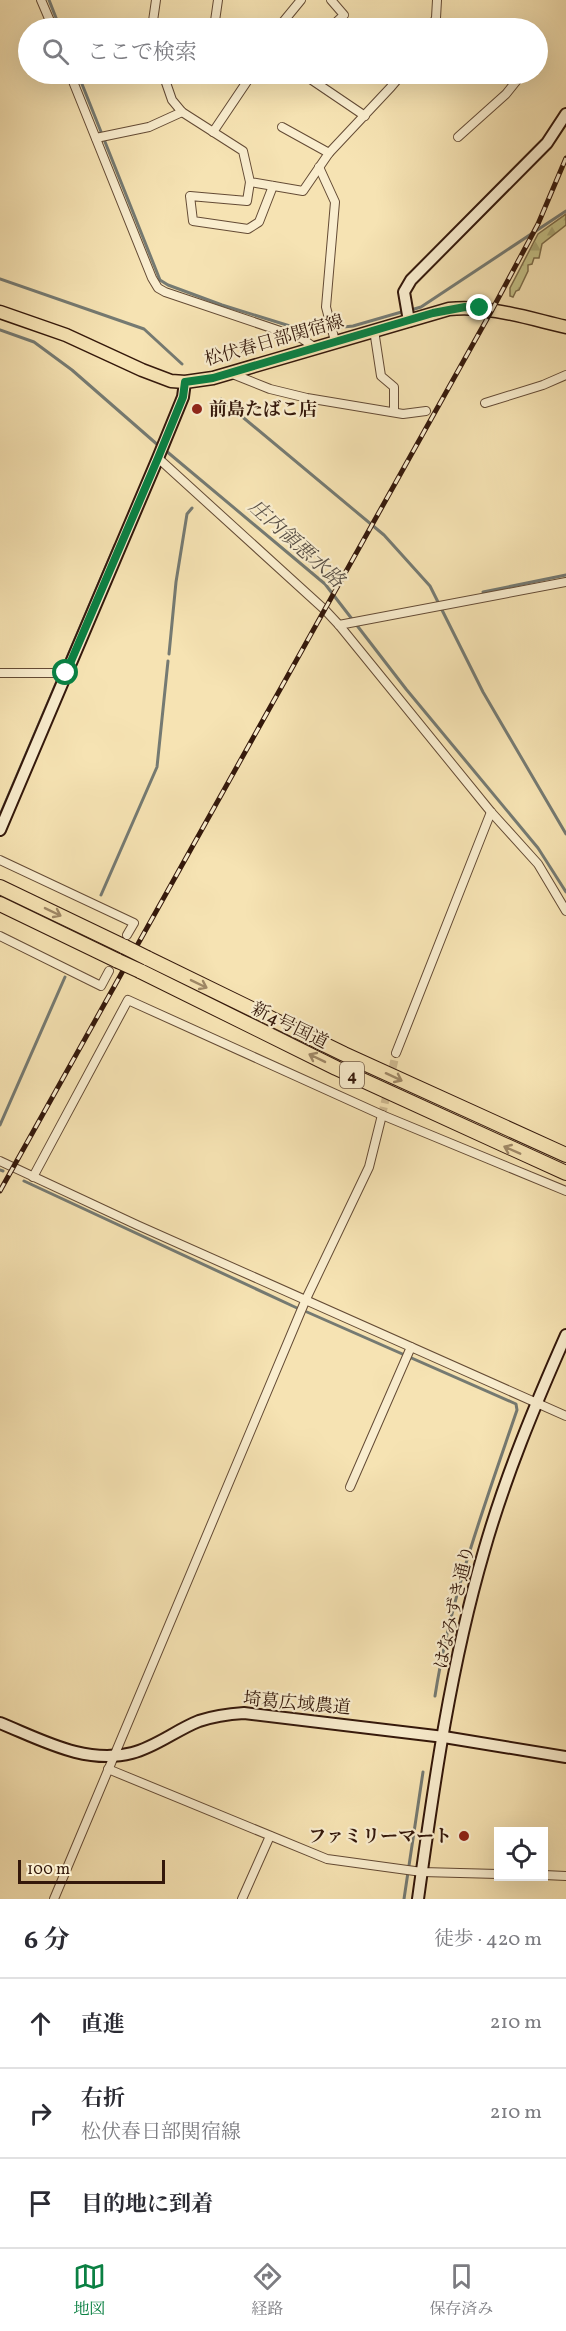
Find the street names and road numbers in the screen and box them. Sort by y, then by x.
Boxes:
street label: 松伏春日部関宿線 [202,310,347,373]
street label: 新4号国道 [247,997,332,1056]
road number: 4 [340,1062,364,1088]
street label: はなみずき通り [429,1543,482,1672]
street label: 埼葛広域農道 [242,1687,352,1722]

